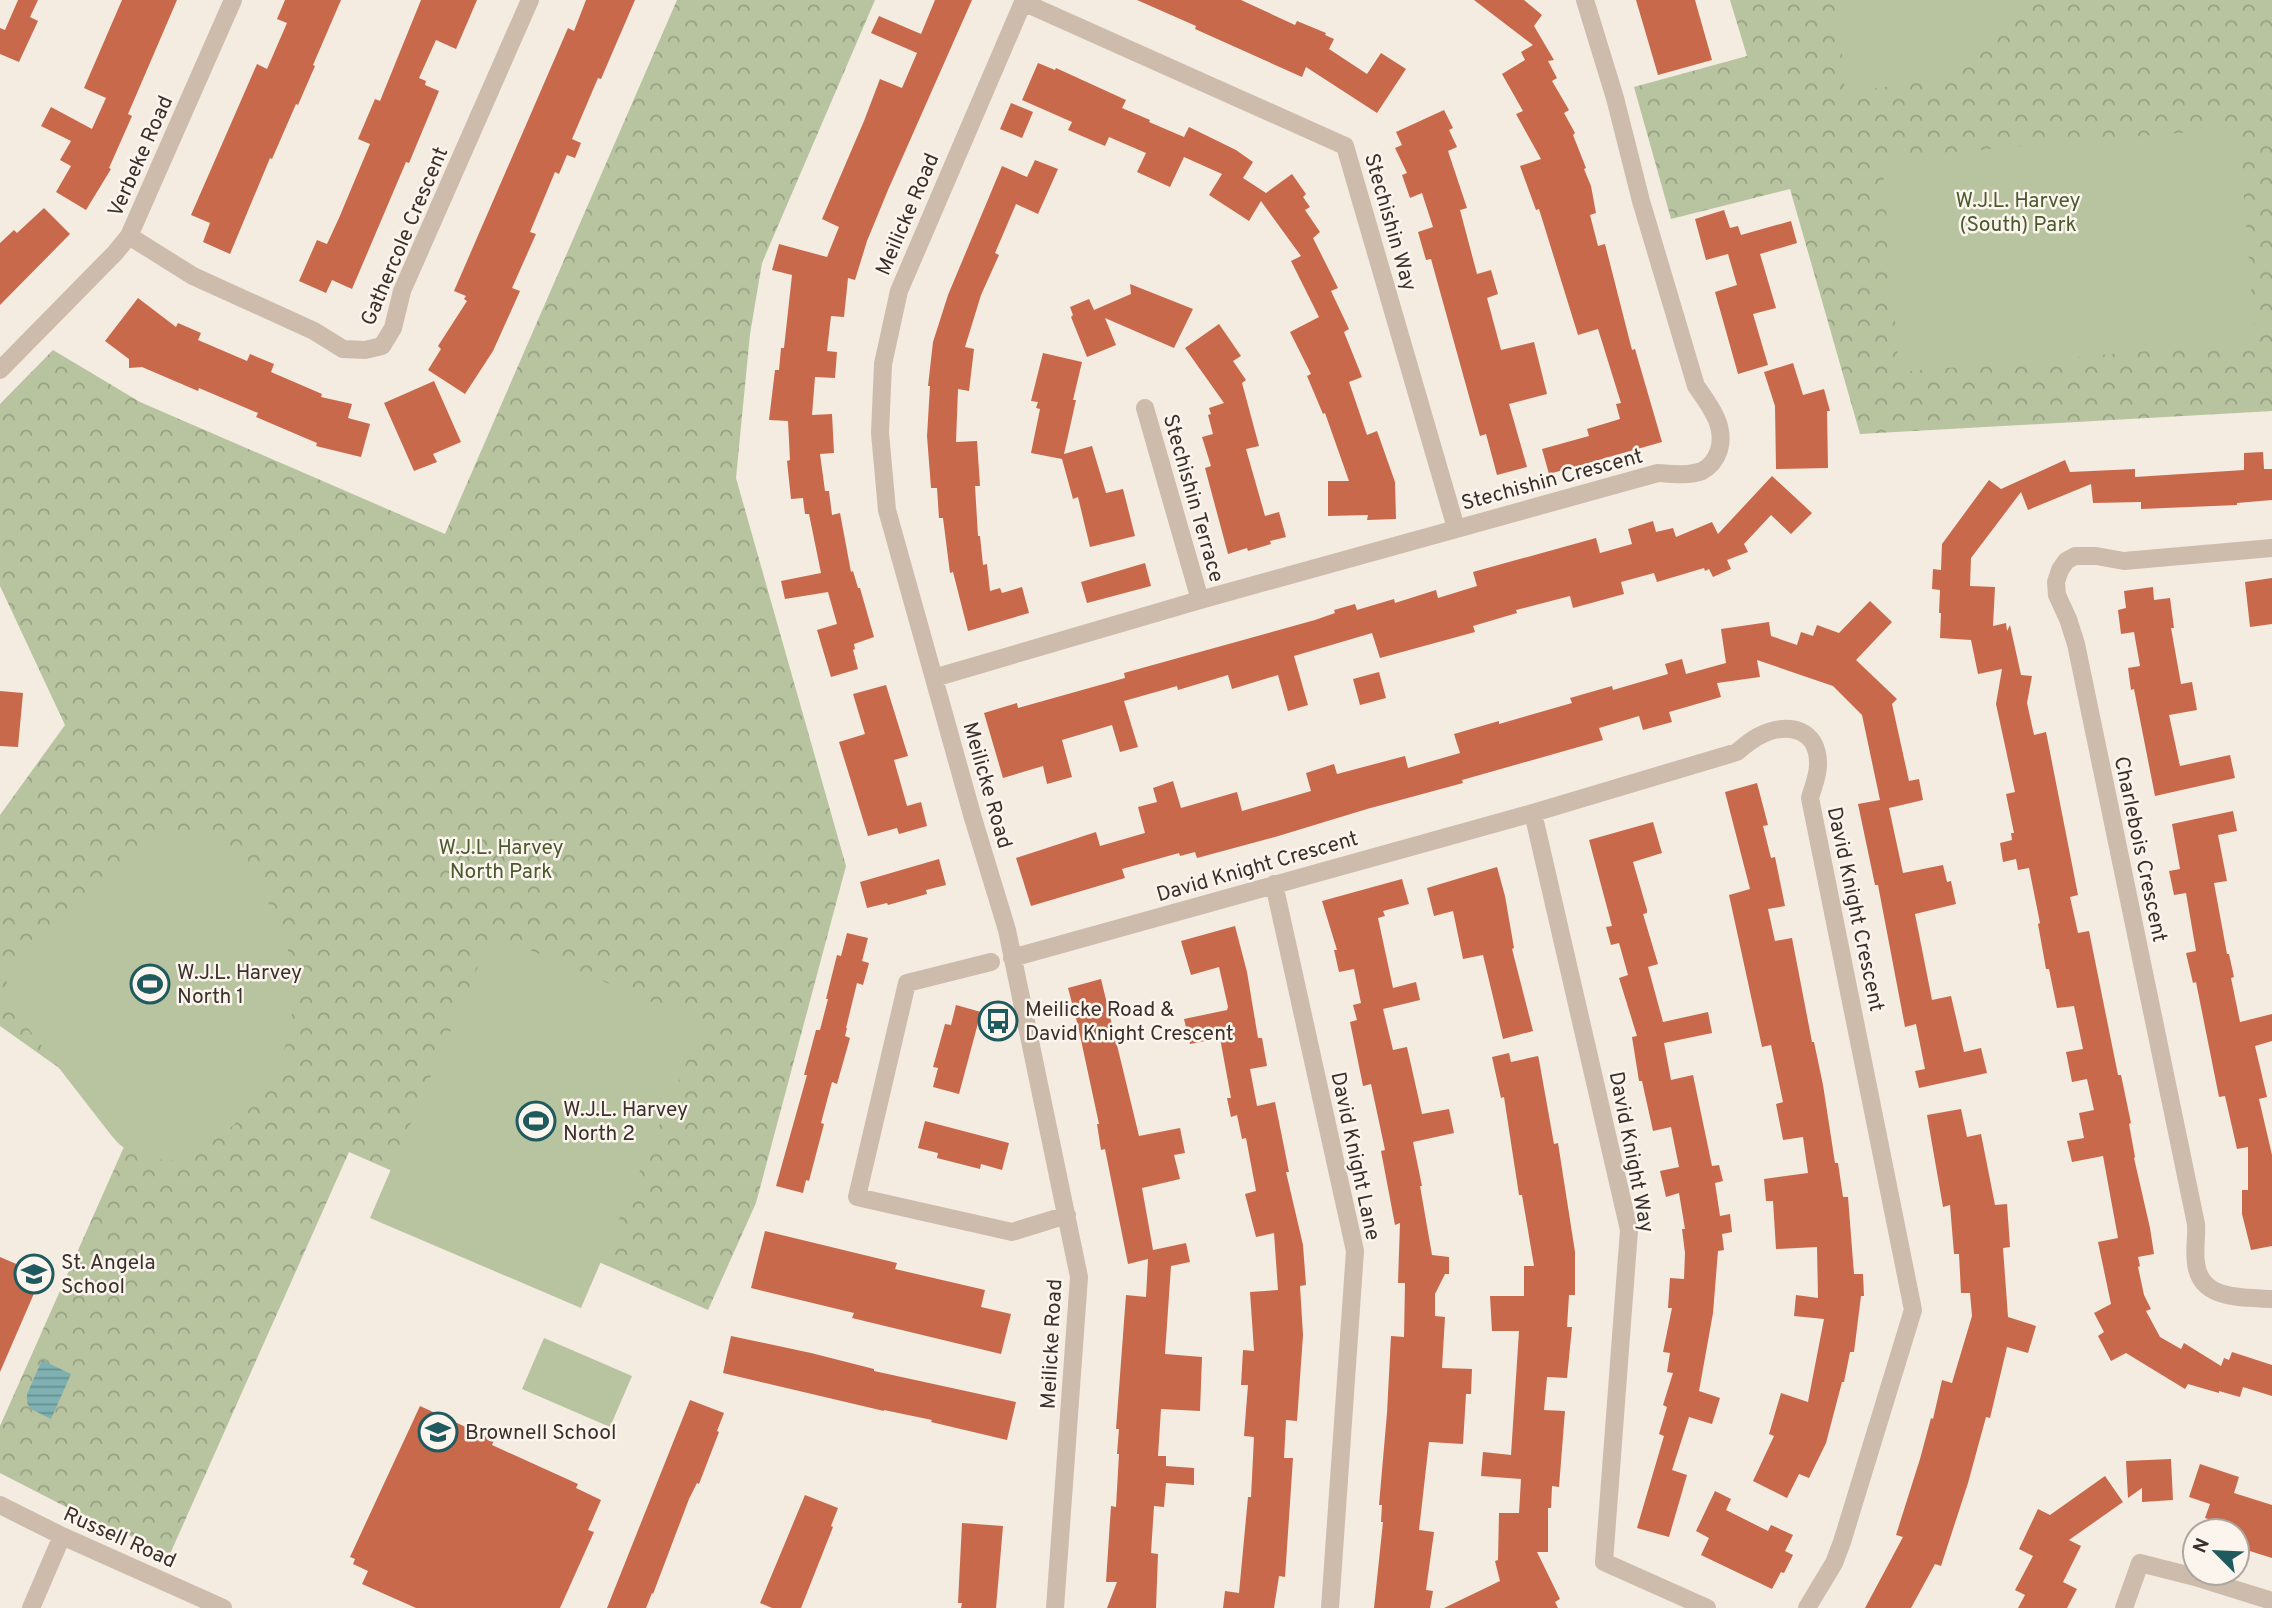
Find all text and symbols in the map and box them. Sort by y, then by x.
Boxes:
street label: Verbeke Road [103,92,180,222]
street label: Gathercole Crescent [356,143,455,330]
street label: Meilicke Road [871,149,946,280]
street label: Stechishin Way [1357,150,1422,294]
park label: W.J.L. Harvey (South) Park [1955,188,2081,239]
street label: Stechishin Terrace [1156,411,1229,585]
street label: Stechishin Crescent [1459,443,1646,518]
street label: Meilicke Road [956,719,1017,852]
street label: Charlebois Crescent [2107,754,2172,945]
street label: David Knight Crescent [1820,804,1889,1014]
street label: David Knight Crescent [1153,826,1361,909]
park label: W.J.L. Harvey North Park [438,835,564,886]
place label: W.J.L. Harvey North 1 [177,960,302,1011]
sports icon: W.J.L. Harvey North 1 [129,963,171,1005]
place label: Meilicke Road & David Knight Crescent [1025,997,1234,1048]
bus stop icon: Meilicke Road & David Knight Crescent [977,1000,1019,1042]
street label: David Knight Way [1602,1069,1659,1235]
street label: David Knight Lane [1323,1070,1386,1243]
place label: W.J.L. Harvey North 2 [563,1097,688,1148]
sports icon: W.J.L. Harvey North 2 [515,1100,557,1142]
place label: St. Angela School [61,1250,156,1301]
school or university icon: St. Angela School [13,1253,55,1295]
street label: Meilicke Road [1036,1278,1069,1410]
school or university icon: Brownell School [417,1411,459,1453]
place label: Brownell School [465,1420,616,1447]
street label: Russell Road [59,1501,180,1575]
north arrow [2181,1517,2251,1587]
text: N [2189,1535,2216,1557]

